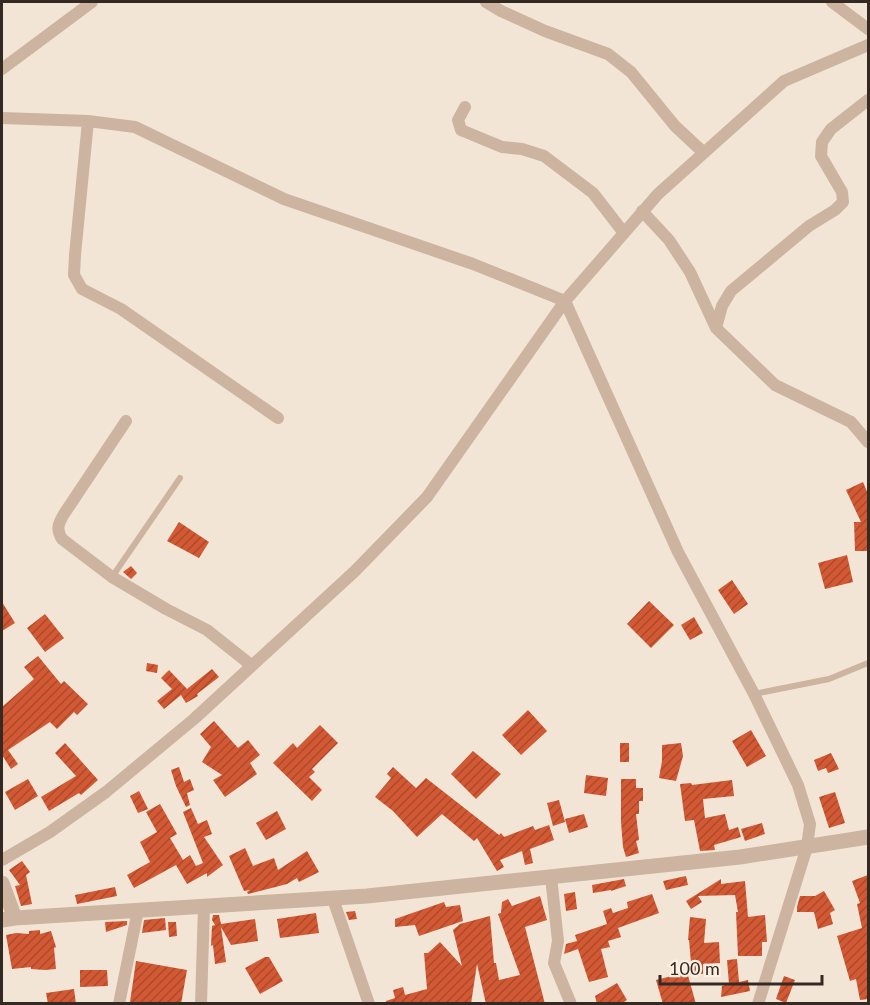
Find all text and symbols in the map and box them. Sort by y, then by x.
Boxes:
scale bar [660,948,822,986]
text: 100 m [669,957,720,979]

